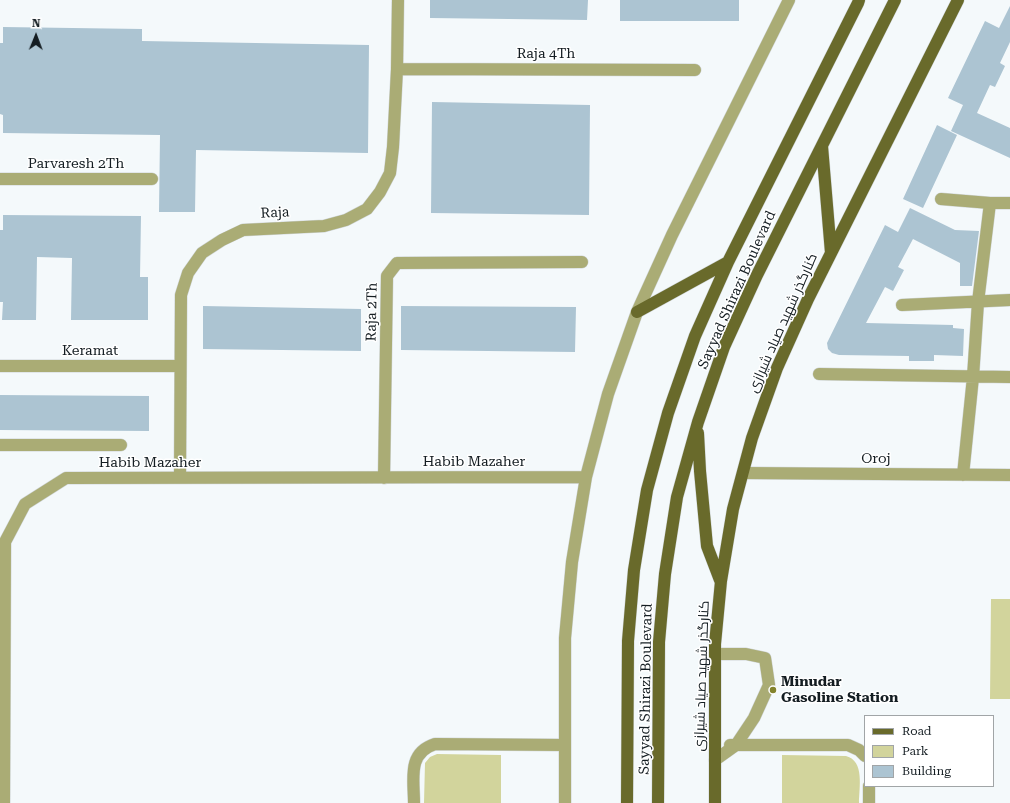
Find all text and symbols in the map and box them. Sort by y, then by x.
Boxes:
north arrow [16,16,56,56]
text: N [32,17,41,30]
street label: Raja 4Th [517,46,575,62]
street label: Parvaresh 2Th [28,156,124,172]
street label: Raja [260,204,290,222]
street label: Sayyad Shirazi Boulevard [694,208,780,372]
street label: کنارگذر شهید صیاد شیرازی [745,251,821,395]
street label: Raja 2Th [363,283,381,341]
street label: Keramat [62,343,118,359]
street label: Oroj [861,451,891,467]
street label: Habib Mazaher [423,454,525,470]
street label: Habib Mazaher [99,455,201,471]
street label: کنارگذر شهید صیاد شیرازی [691,600,713,752]
street label: Sayyad Shirazi Boulevard [636,603,656,775]
place label: Minudar Gasoline Station [781,674,898,706]
marker: Minudar Gasoline Station [768,685,778,695]
legend [864,715,994,787]
text: Road [902,724,931,738]
text: Park [902,744,928,758]
text: Building [902,764,951,778]

